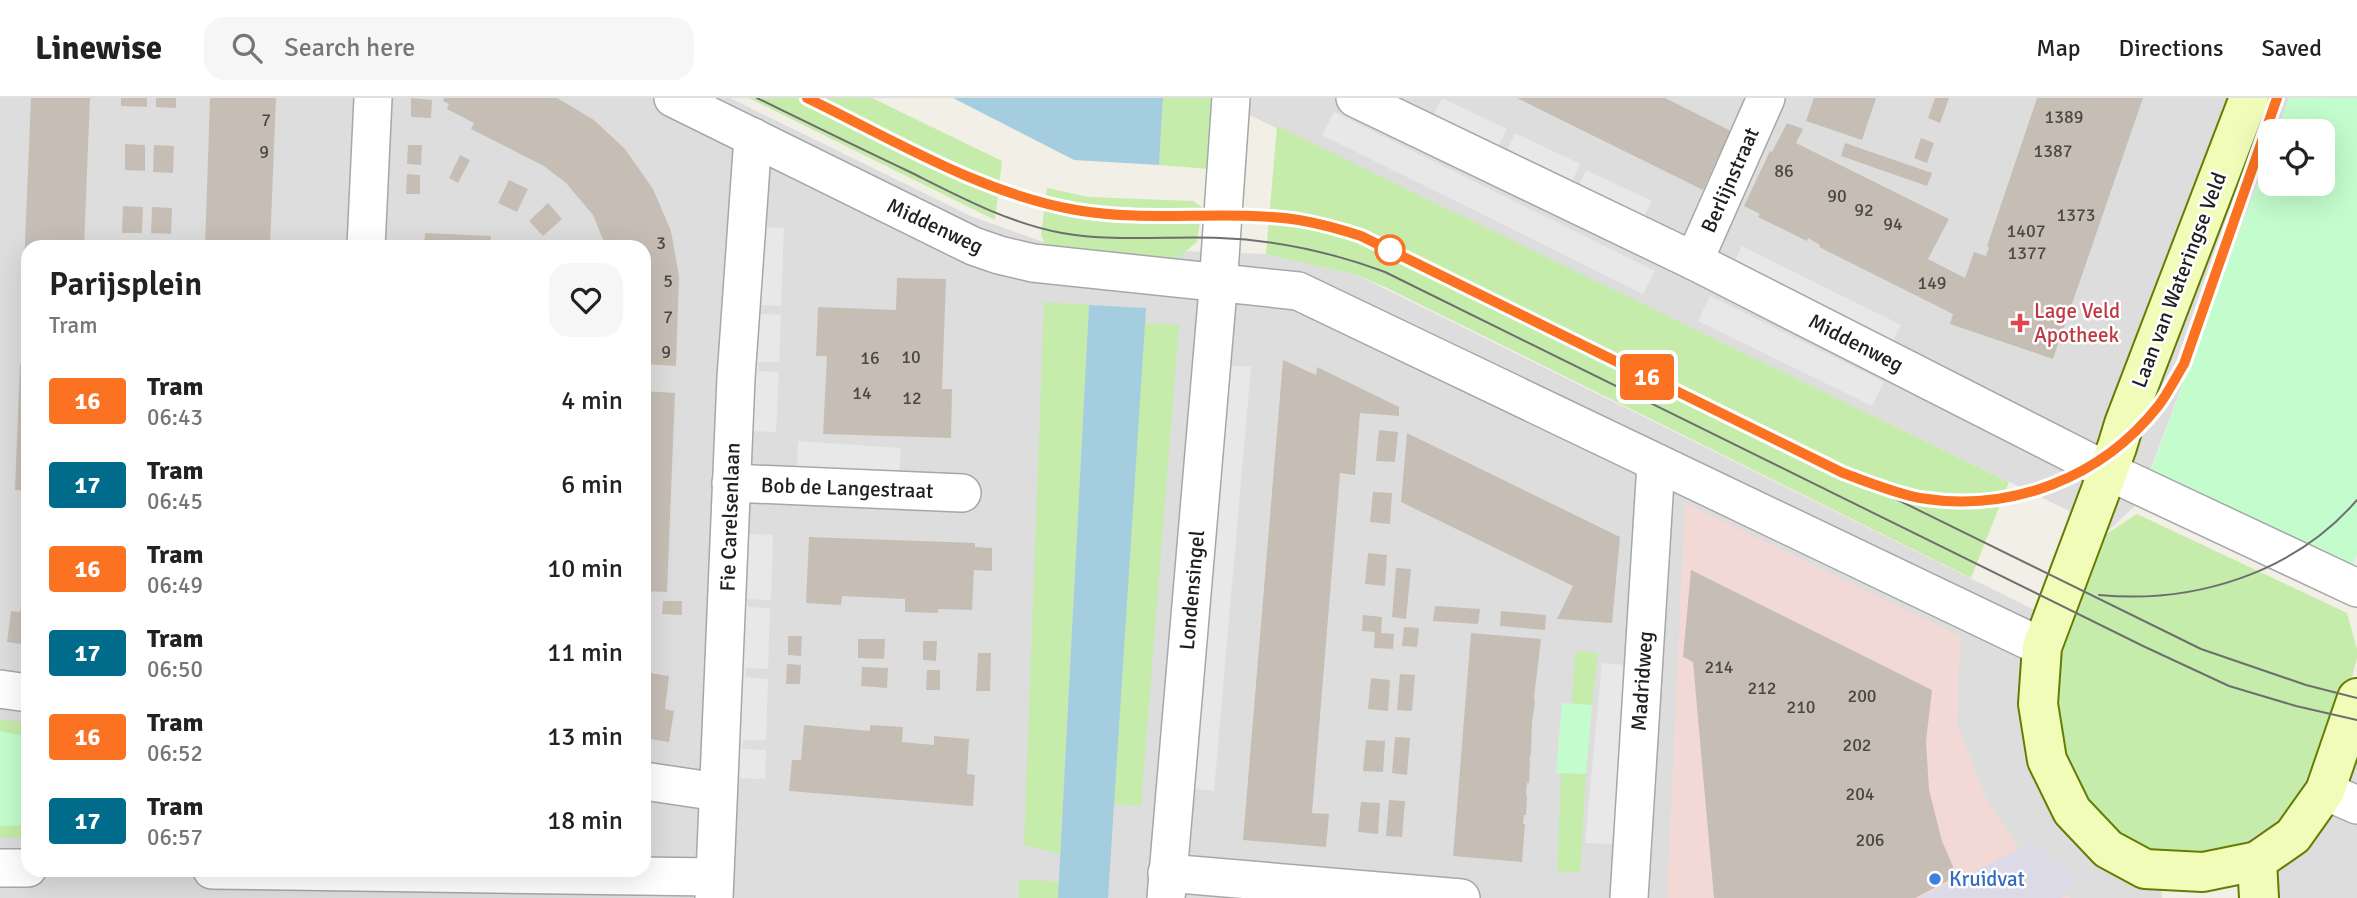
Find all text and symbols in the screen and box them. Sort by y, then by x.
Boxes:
search box [204,17,694,80]
text: Linewise [35,28,162,69]
icon: search [228,29,266,67]
text: Search here [284,32,415,64]
text: Map [2036,33,2081,63]
text: Directions [2119,33,2224,63]
text: Saved [2262,33,2322,63]
house number: 1389 [2045,106,2083,128]
house number: 7 [261,109,271,131]
map controls [2258,119,2335,196]
button: locate [2258,119,2335,196]
street label: Berlijnstraat [1695,123,1765,237]
house number: 1387 [2034,140,2072,162]
house number: 9 [259,141,269,163]
house number: 86 [1774,160,1794,182]
street label: Laan van Wateringse Veld [2126,169,2232,391]
house number: 90 [1827,185,1847,207]
street label: Middenweg [883,192,987,260]
house number: 92 [1854,199,1874,221]
house number: 1373 [2057,204,2095,226]
house number: 94 [1883,213,1903,235]
house number: 1407 [2007,220,2045,242]
house number: 3 [656,232,666,254]
unlabelled marker [1375,235,1405,265]
house number: 1377 [2008,242,2046,264]
button: heart [549,263,623,337]
text: Parijsplein [49,264,202,305]
house number: 5 [663,270,673,292]
house number: 149 [1917,272,1947,294]
place label: Lage Veld Apotheek [2034,298,2120,348]
house number: 7 [663,306,673,328]
street label: Middenweg [1804,308,1908,378]
text: Tram [49,311,98,340]
marker: Lage Veld Apotheek [2012,315,2028,331]
house number: 9 [661,341,671,363]
house number: 10 [901,346,921,368]
house number: 16 [860,347,880,369]
line badge: 16 [1616,354,1678,400]
text: 16 [1634,362,1660,392]
text: Tram [147,371,204,403]
house number: 14 [852,382,872,404]
text: 4 min [561,385,623,417]
text: 16 [75,386,100,416]
house number: 12 [902,387,922,409]
text: 06:43 [147,403,203,432]
street label: Fie Carelsenlaan [714,442,746,592]
text: Tram [147,455,204,487]
text: 6 min [561,469,623,501]
text: 17 [75,470,100,500]
street label: Bob de Langestraat [760,472,934,504]
text: 06:45 [147,487,203,516]
street label: Londensingel [1174,529,1210,651]
text: Tram [147,539,204,571]
text: 10 min [547,553,623,585]
text: 16 [75,554,100,584]
text: 06:49 [147,571,203,600]
text: Tram [147,623,204,655]
street label: Madridweg [1626,630,1658,732]
text: 11 min [547,637,623,669]
text: 17 [75,638,100,668]
text: 06:50 [147,655,203,684]
house number: 214 [1704,656,1734,678]
house number: 212 [1747,677,1777,699]
house number: 200 [1847,685,1877,707]
house number: 210 [1786,696,1816,718]
text: Tram [147,707,204,739]
text: 13 min [547,721,623,753]
text: 16 [75,722,100,752]
house number: 202 [1842,734,1872,756]
text: 06:52 [147,739,203,768]
house number: 204 [1845,783,1875,805]
text: Tram [147,791,204,823]
text: 18 min [547,805,623,837]
text: 17 [75,806,100,836]
text: 06:57 [147,823,203,852]
house number: 206 [1855,829,1885,851]
place label: Kruidvat [1949,866,2025,892]
marker: Kruidvat [1927,871,1943,887]

